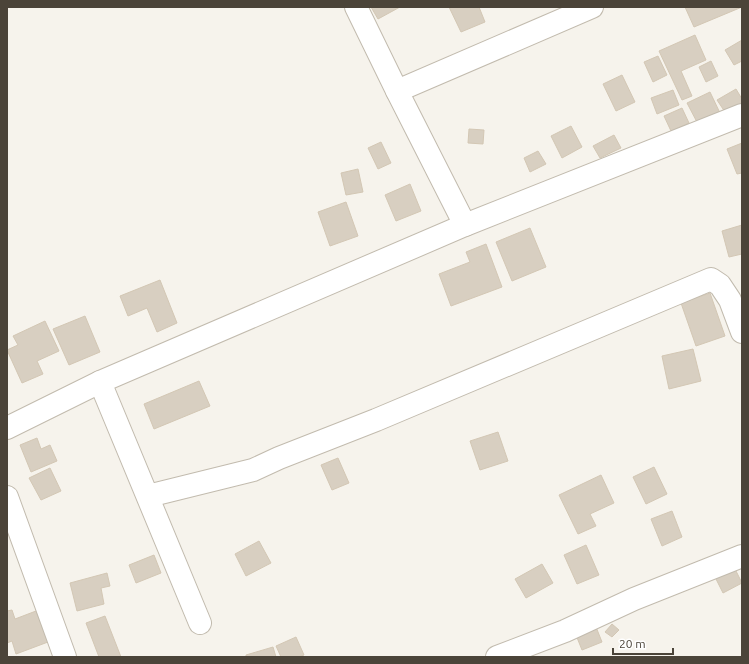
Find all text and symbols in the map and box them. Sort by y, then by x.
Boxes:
scale bar [613,630,673,656]
text: 20 m [619,637,646,650]

